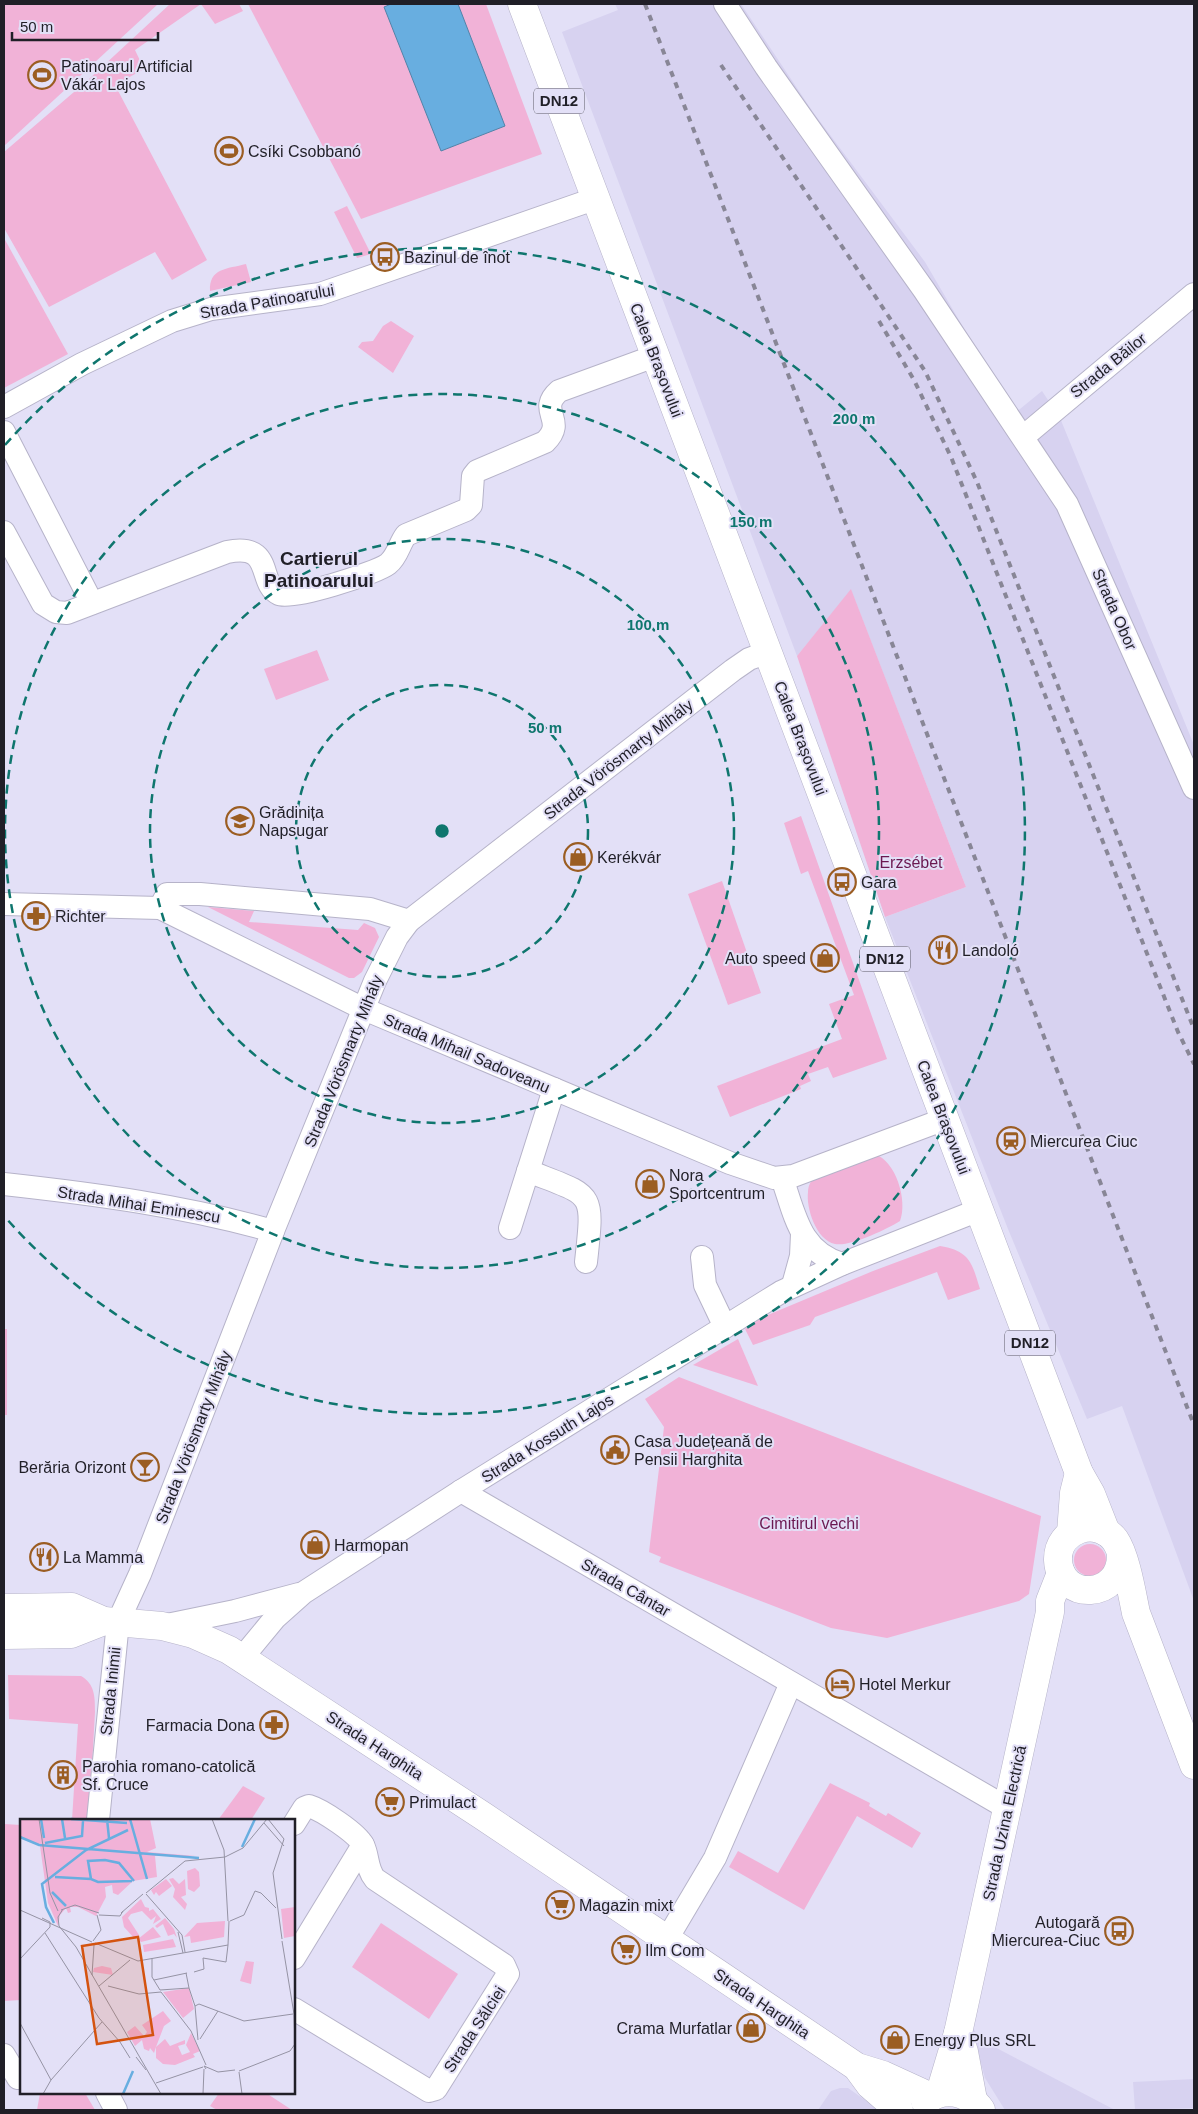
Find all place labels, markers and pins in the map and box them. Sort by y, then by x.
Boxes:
place label: Patinoarul Artificial Vákár Lajos [61,58,193,93]
sports icon: Patinoarul Artificial Vákár Lajos [27,60,57,90]
sports icon: Csíki Csobbanó [214,136,244,166]
place label: Csíki Csobbanó [248,143,361,160]
bus stop icon: Bazinul de înot [370,242,400,272]
place label: Bazinul de înot [404,249,510,266]
place label: Grădinița Napsugar [259,804,329,839]
school or university icon: Grădinița Napsugar [225,806,255,836]
centre of rings [433,822,451,840]
shop icon: Kerékvár [563,842,593,872]
place label: Kerékvár [597,849,662,866]
bus stop icon: Gara [827,867,857,897]
place label: Gara [861,874,897,891]
pharmacy icon: Richter [21,901,51,931]
place label: Richter [55,908,106,925]
restaurant icon: Landoló [928,935,958,965]
place label: Landoló [962,942,1019,959]
shop icon: Auto speed [810,943,840,973]
place label: Auto speed [725,950,806,967]
station icon: Miercurea Ciuc [996,1126,1026,1156]
place label: Miercurea Ciuc [1030,1133,1138,1150]
place label: Nora Sportcentrum [669,1167,765,1202]
shop icon: Nora Sportcentrum [635,1169,665,1199]
place label: Casa Județeană de Pensii Harghita [634,1433,773,1468]
public building icon: Casa Județeană de Pensii Harghita [600,1435,630,1465]
bar icon: Berăria Orizont [130,1452,160,1482]
place label: Berăria Orizont [18,1459,127,1476]
shop icon: Harmopan [300,1530,330,1560]
place label: Harmopan [334,1537,409,1554]
restaurant icon: La Mamma [29,1542,59,1572]
place label: La Mamma [63,1549,143,1566]
hotel icon: Hotel Merkur [825,1669,855,1699]
place label: Hotel Merkur [859,1676,951,1693]
pharmacy icon: Farmacia Dona [259,1710,289,1740]
place label: Farmacia Dona [146,1717,255,1734]
place label: Parohia romano-catolică Sf. Cruce [82,1758,256,1793]
building icon: Parohia romano-catolică Sf. Cruce [48,1760,78,1790]
supermarket icon: Primulact [375,1787,405,1817]
place label: Primulact [409,1794,476,1811]
supermarket icon: Magazin mixt [545,1890,575,1920]
place label: Magazin mixt [579,1897,674,1914]
place label: Autogară Miercurea-Ciuc [992,1914,1100,1949]
bus stop icon: Autogară Miercurea-Ciuc [1104,1916,1134,1946]
supermarket icon: Ilm Com [611,1935,641,1965]
place label: Ilm Com [645,1942,705,1959]
shop icon: Crama Murfatlar [736,2013,766,2043]
place label: Crama Murfatlar [616,2020,733,2037]
shop icon: Energy Plus SRL [880,2025,910,2055]
place label: Energy Plus SRL [914,2032,1036,2049]

